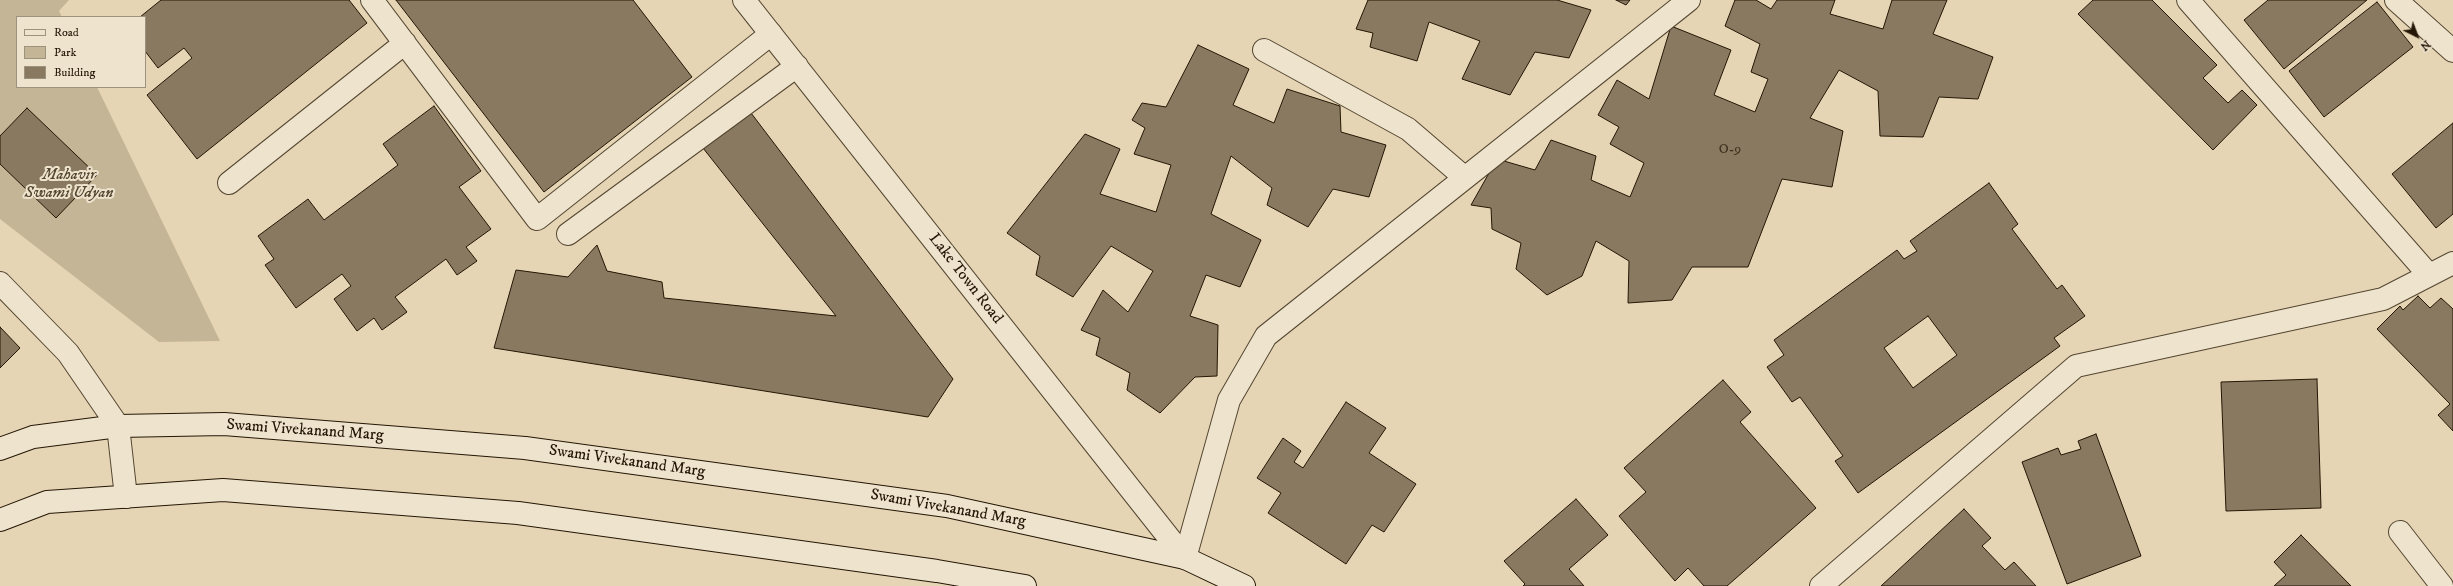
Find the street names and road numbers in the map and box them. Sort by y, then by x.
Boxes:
street label: Lake Town Road [924,230,1006,328]
street label: Swami Vivekanand Marg [226,416,384,446]
street label: Swami Vivekanand Marg [548,442,706,482]
street label: Swami Vivekanand Marg [869,486,1027,532]

